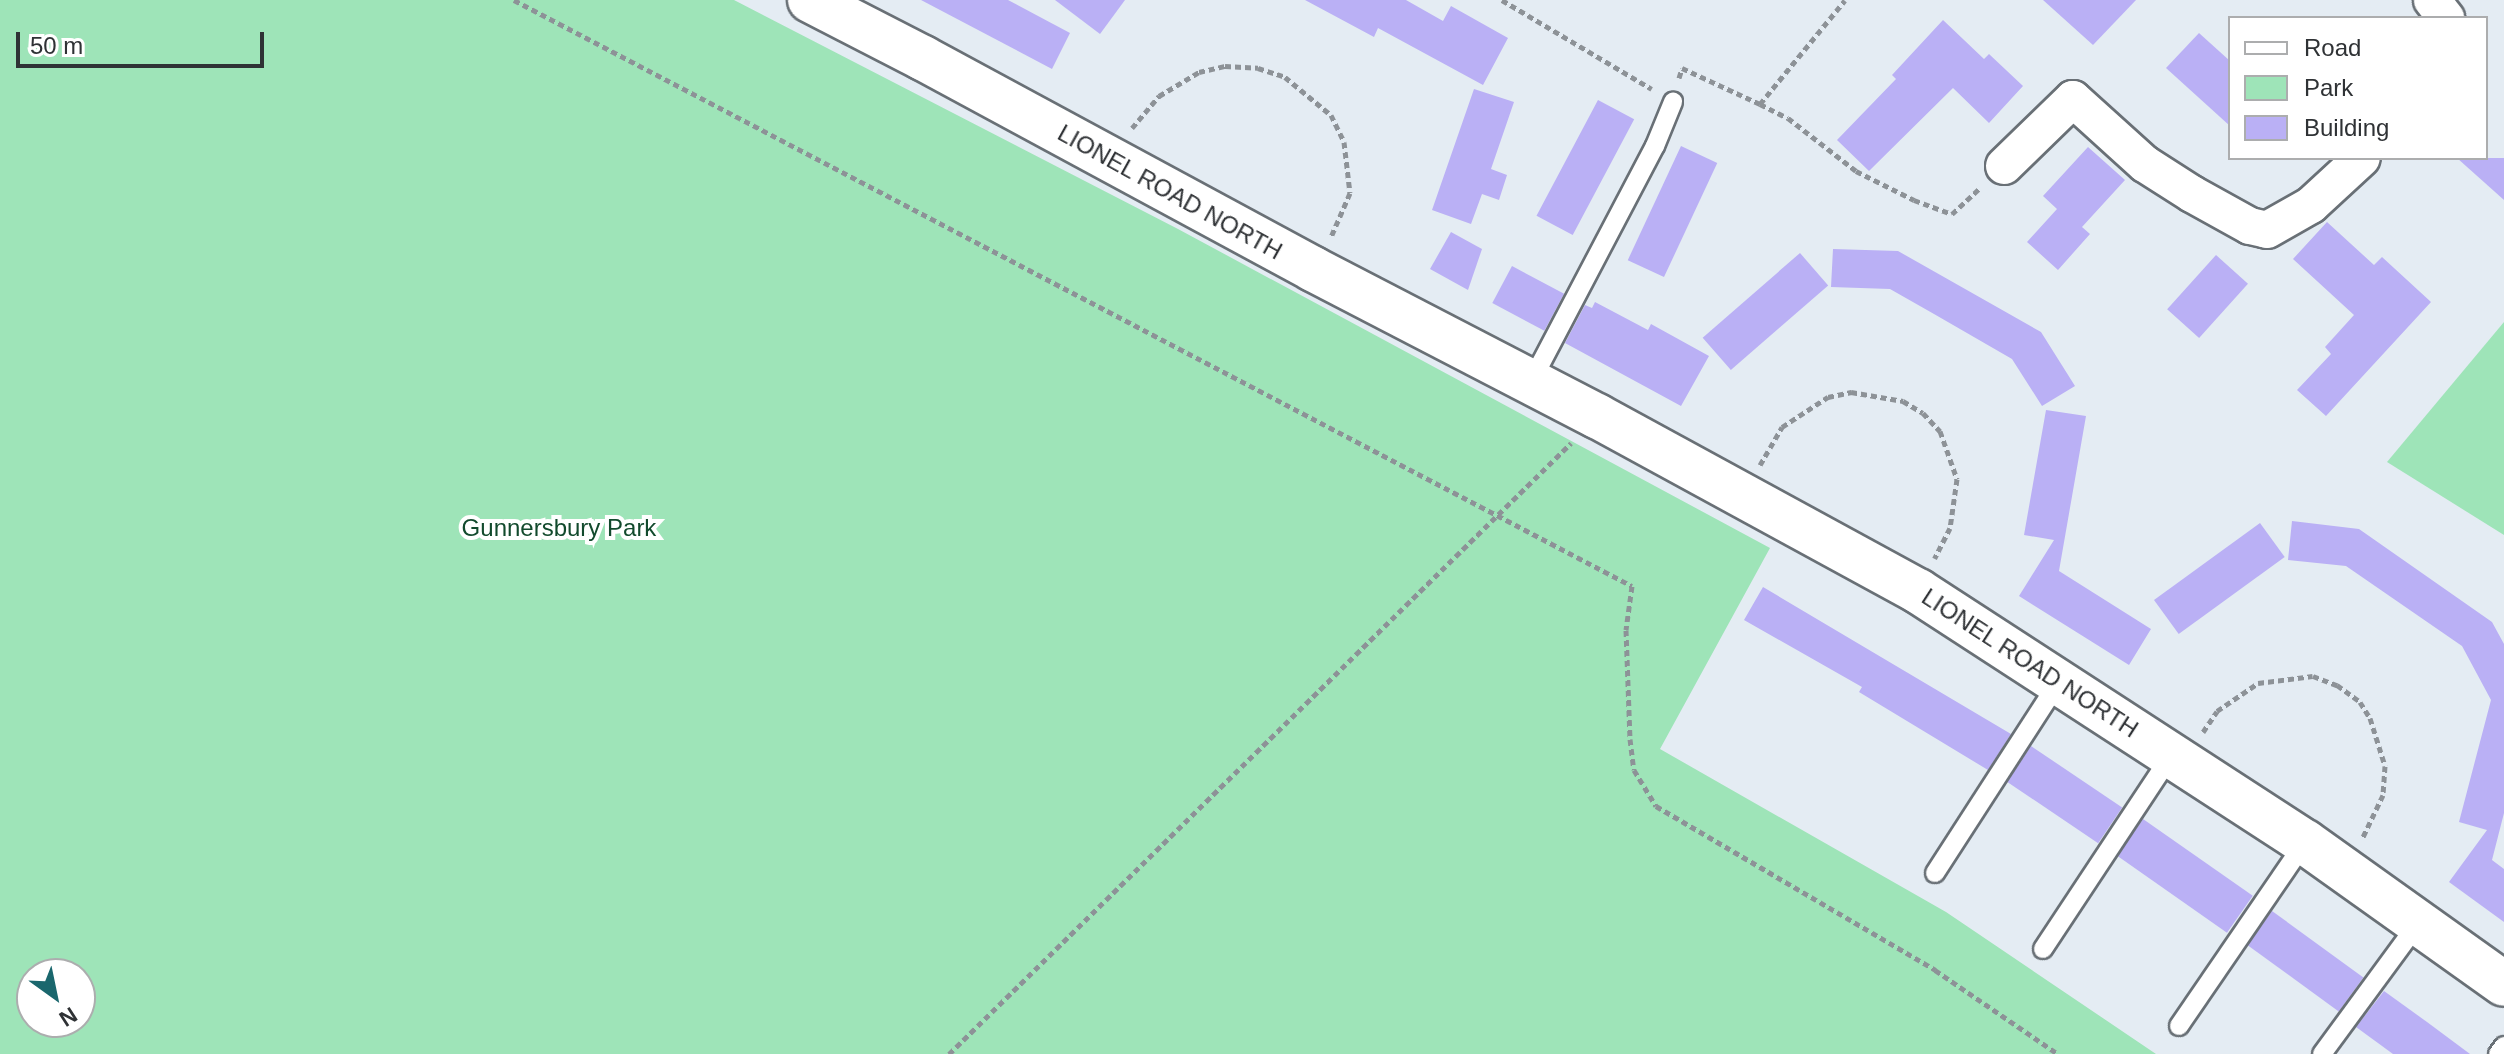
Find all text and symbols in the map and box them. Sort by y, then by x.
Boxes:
scale bar [20,16,268,66]
legend [2228,16,2488,160]
text: 50 m [30,32,83,59]
text: Road [2304,34,2361,61]
text: Park [2304,74,2353,101]
text: Building [2304,114,2389,141]
street label: LIONEL ROAD NORTH [1052,118,1288,266]
park label: Gunnersbury Park [462,514,656,542]
street label: LIONEL ROAD NORTH [1916,582,2144,744]
north arrow [16,958,96,1038]
text: N [55,1002,82,1032]

